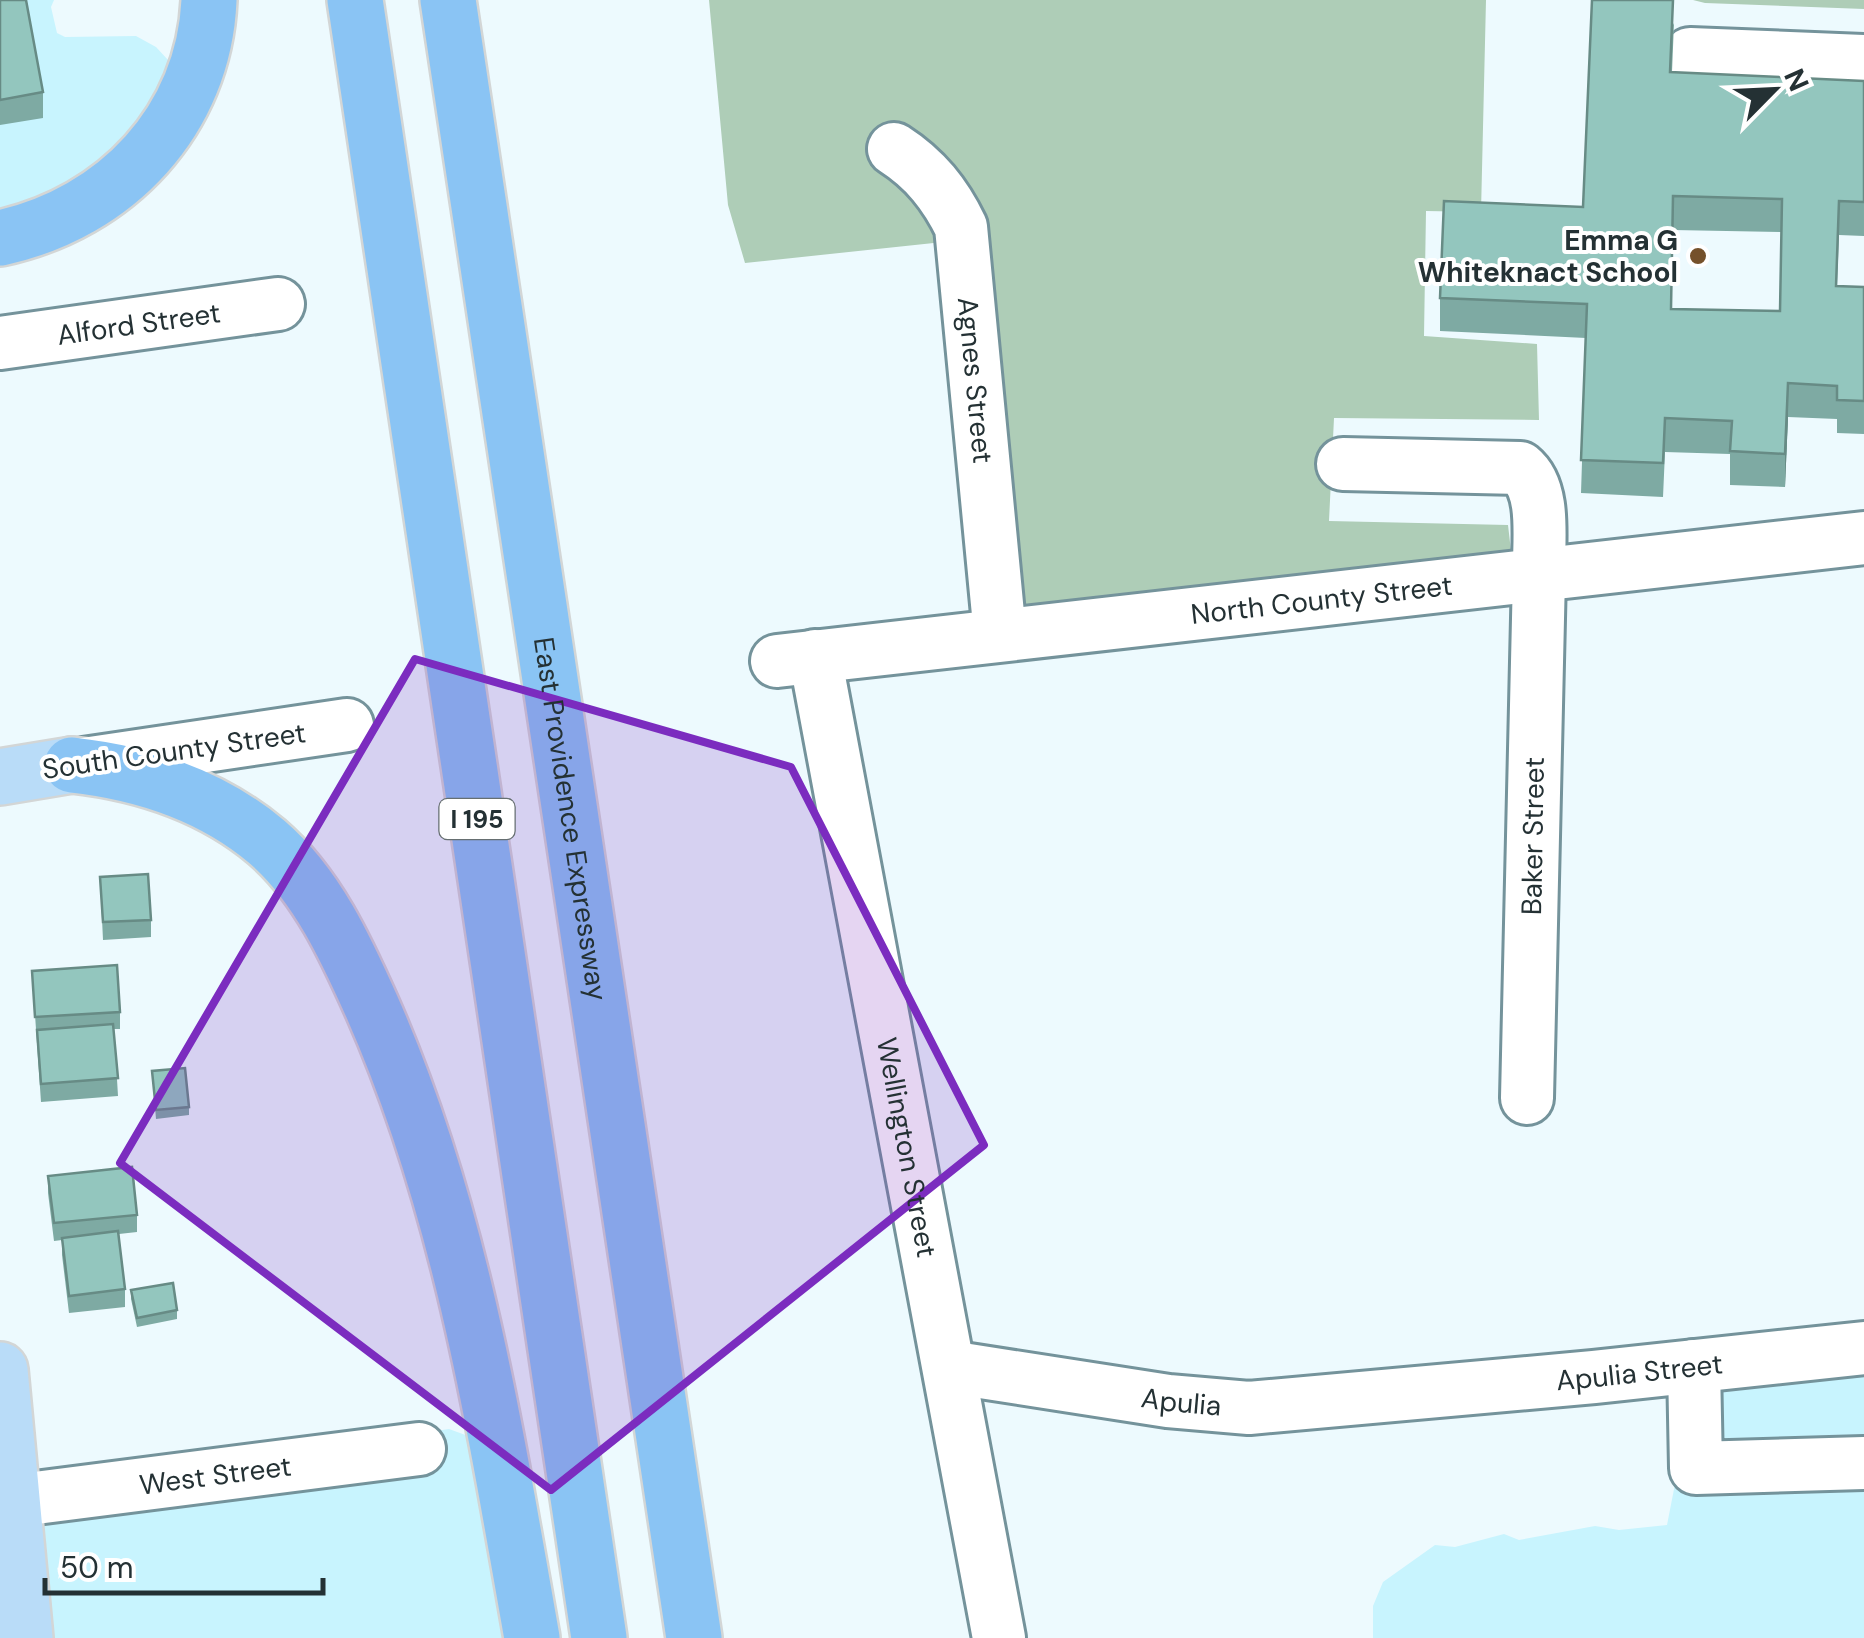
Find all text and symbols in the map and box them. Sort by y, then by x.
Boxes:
north arrow [1724,40,1824,140]
text: N [1775,63,1817,97]
place label: Emma G Whiteknact School [1418,222,1678,291]
marker: Emma G Whiteknact School [1687,245,1709,267]
street label: Alford Street [55,294,223,353]
street label: Agnes Street [949,295,1002,465]
street label: North County Street [1189,566,1454,633]
street label: East Providence Expressway [525,634,617,1003]
street label: South County Street [40,714,308,788]
street label: Baker Street [1513,757,1553,915]
road number: I 195 [440,799,514,839]
street label: Wellington Street [868,1035,946,1260]
street label: Apulia Street [1555,1345,1725,1399]
street label: Apulia [1139,1379,1223,1424]
street label: West Street [137,1447,294,1503]
scale bar [45,1533,322,1595]
text: 50 m [60,1548,134,1587]

